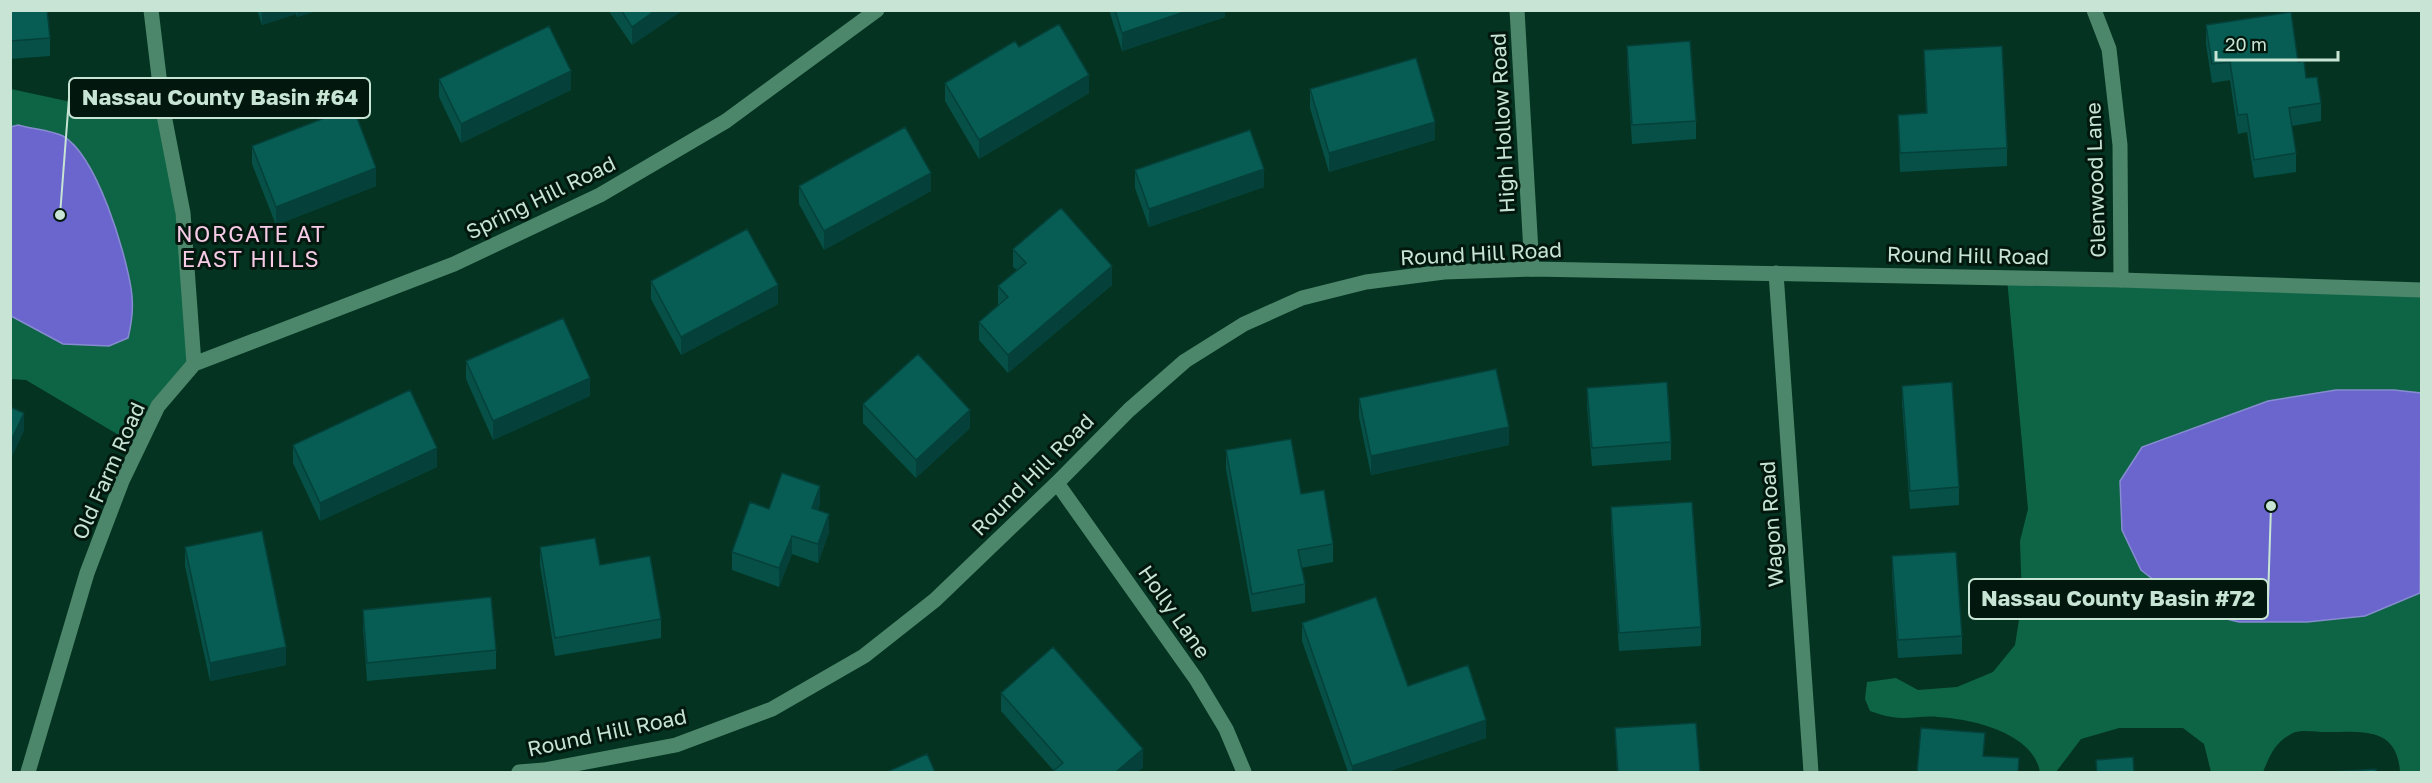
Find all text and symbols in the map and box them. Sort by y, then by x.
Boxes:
scale bar [2216,24,2338,62]
street label: High Hollow Road [1484,32,1520,214]
text: 20 m [2225,33,2267,55]
callout: Nassau County Basin #64 [69,78,370,118]
text: Nassau County Basin #64 [82,83,358,110]
street label: Glenwood Lane [2079,102,2111,258]
street label: Spring Hill Road [462,150,620,245]
district label: NORGATE AT EAST HILLS [176,220,326,272]
street label: Round Hill Road [1399,236,1563,270]
street label: Round Hill Road [1887,241,2049,269]
street label: Old Farm Road [66,398,150,543]
street label: Round Hill Road [966,408,1099,541]
street label: Wagon Road [1754,460,1788,588]
street label: Holly Lane [1133,560,1216,663]
callout: Nassau County Basin #72 [1969,579,2268,619]
text: Nassau County Basin #72 [1981,584,2255,611]
street label: Round Hill Road [525,702,689,762]

